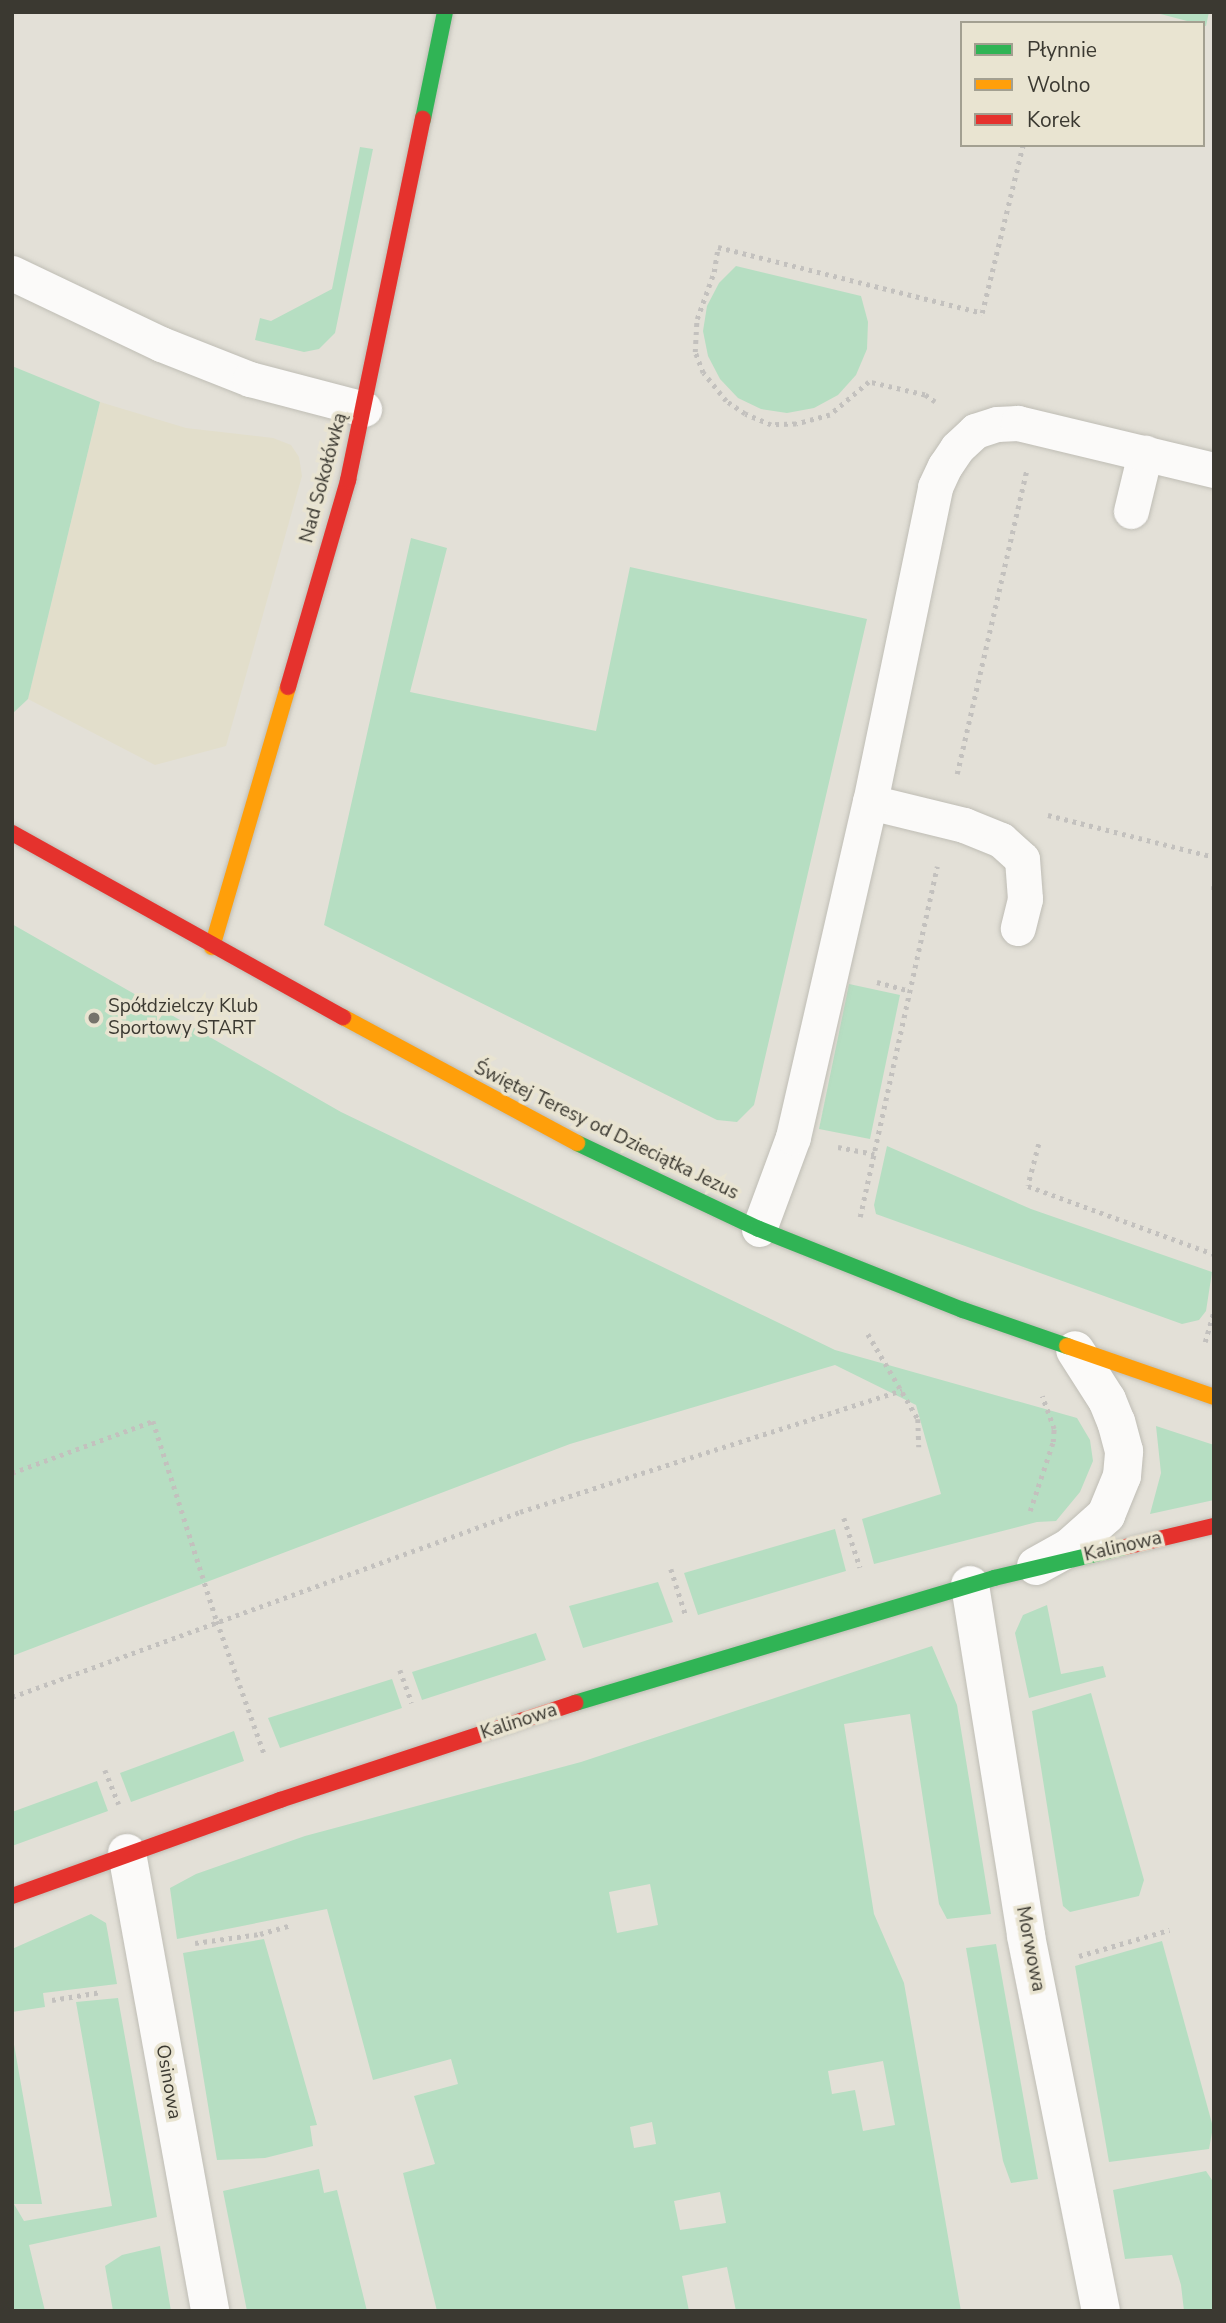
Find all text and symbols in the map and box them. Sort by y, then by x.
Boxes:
legend [960,21,1205,147]
text: Płynnie [1027,36,1097,64]
text: Wolno [1027,71,1090,99]
text: Korek [1027,106,1081,134]
street label: Nad Sokołówką [296,411,352,545]
place label: Spółdzielczy Klub Sportowy START [108,996,258,1040]
marker: Spółdzielczy Klub Sportowy START [86,1010,102,1026]
street label: Świętej Teresy od Dzieciątka Jezus [470,1057,742,1205]
street label: Kalinowa [1082,1527,1164,1567]
street label: Kalinowa [478,1699,560,1745]
street label: Morwowa [1011,1904,1049,1994]
street label: Osinowa [150,2043,186,2121]

